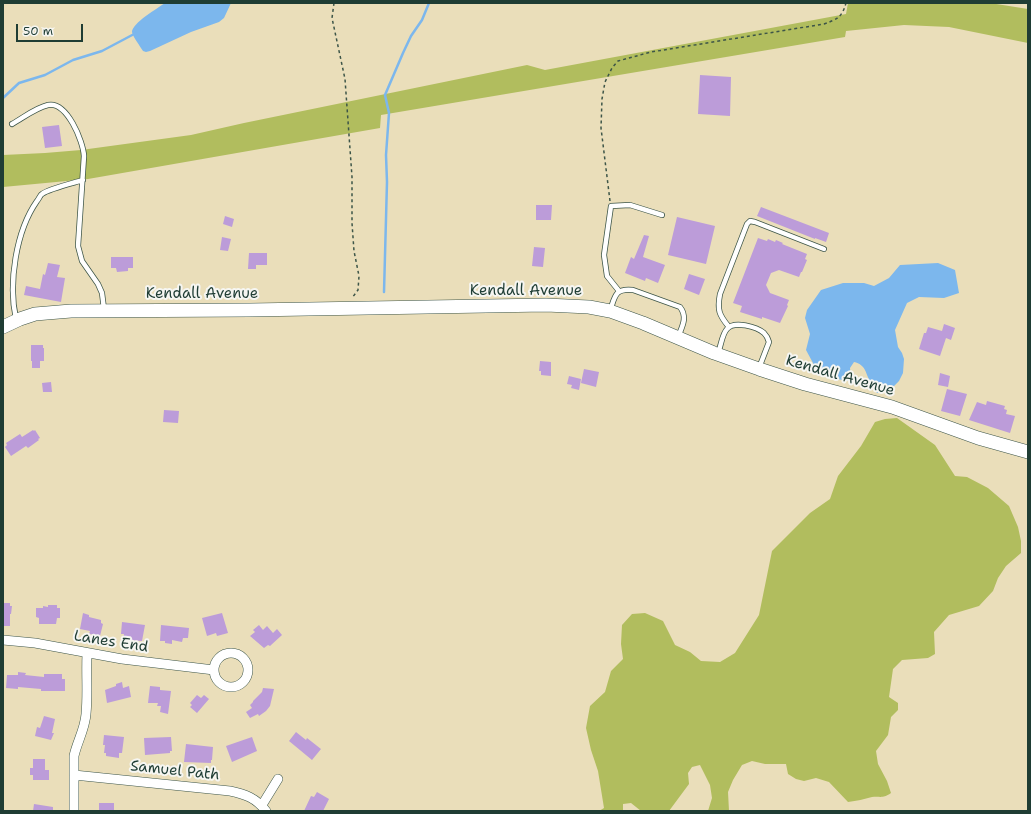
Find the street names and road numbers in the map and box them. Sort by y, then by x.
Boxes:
street label: Kendall Avenue [470,282,582,300]
street label: Kendall Avenue [146,285,258,303]
street label: Kendall Avenue [783,352,897,400]
street label: Lanes End [73,627,149,657]
street label: Samuel Path [129,757,221,785]

